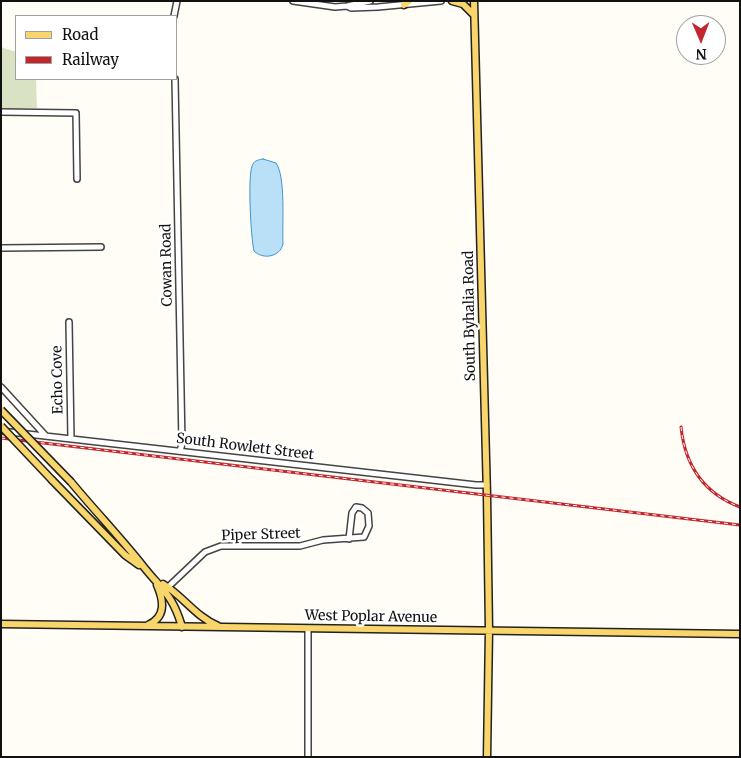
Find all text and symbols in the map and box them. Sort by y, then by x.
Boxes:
legend [15,15,178,80]
north arrow [676,15,726,65]
text: Road [62,25,98,44]
text: N [696,45,707,63]
text: Railway [62,50,119,69]
street label: Cowan Road [158,223,176,307]
street label: South Byhalia Road [460,250,480,382]
street label: Echo Cove [49,345,67,415]
street label: South Rowlett Street [175,430,315,464]
street label: Piper Street [221,525,301,545]
street label: West Poplar Avenue [305,607,437,627]

